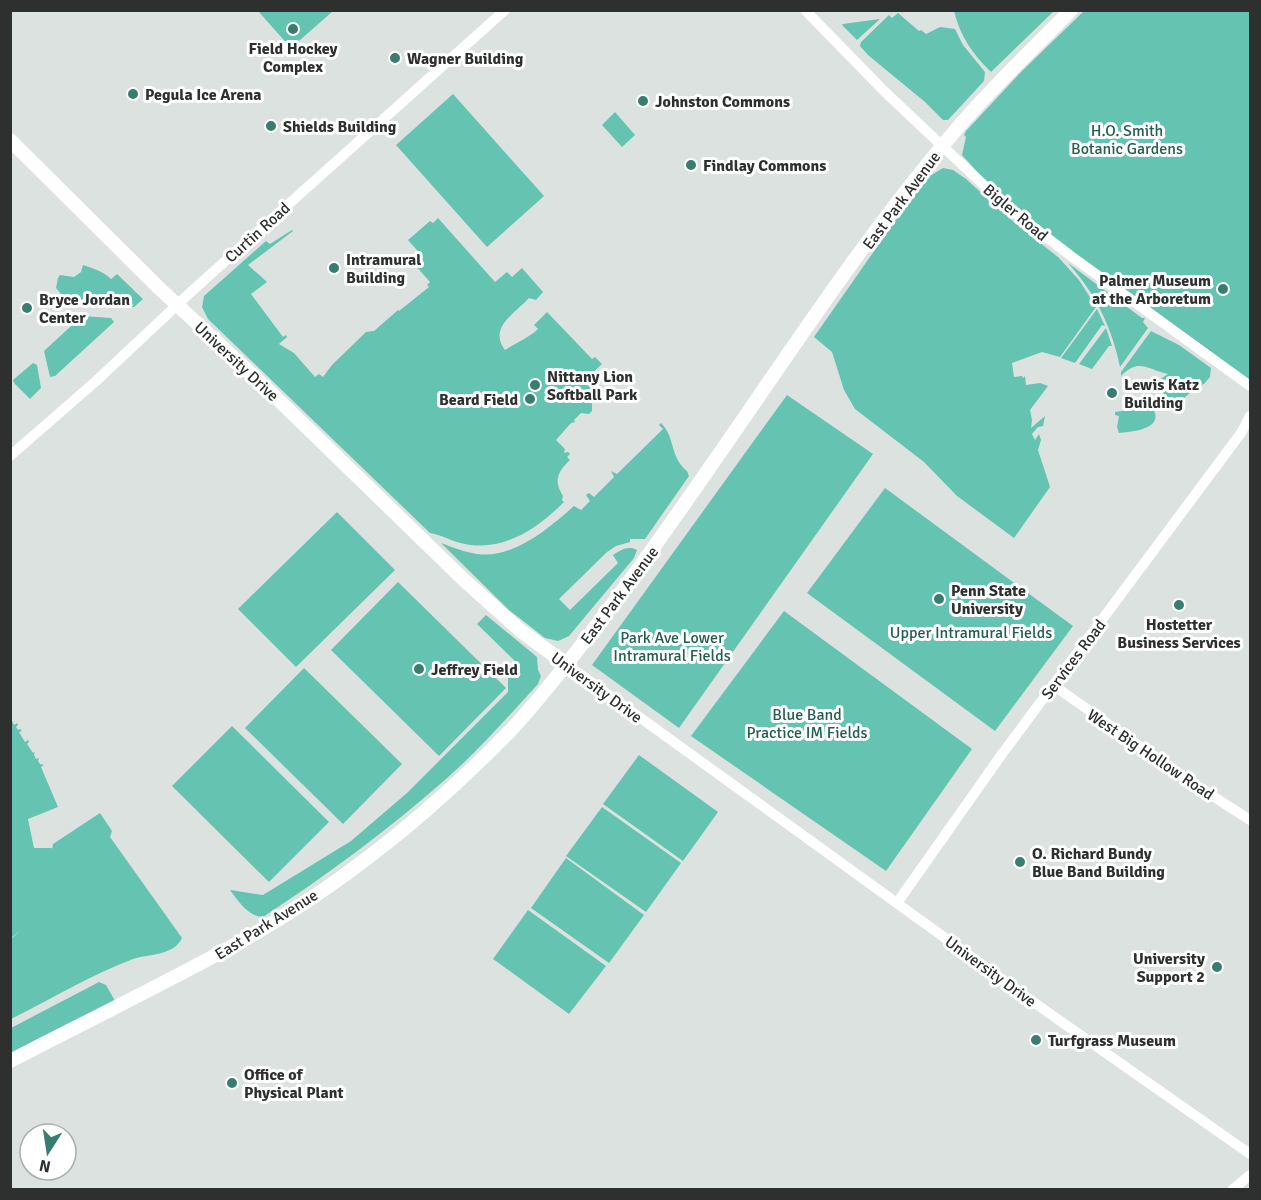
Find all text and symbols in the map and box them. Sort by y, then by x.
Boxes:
marker: Field Hockey Complex [286,22,300,36]
place label: Field Hockey Complex [248,39,338,77]
place label: Wagner Building [407,49,524,69]
marker: Wagner Building [388,51,402,65]
place label: Pegula Ice Arena [145,85,261,105]
marker: Pegula Ice Arena [126,87,140,101]
place label: Johnston Commons [655,92,790,112]
marker: Johnston Commons [636,94,650,108]
place label: Shields Building [283,117,397,137]
marker: Shields Building [264,119,278,133]
park label: H.O. Smith Botanic Gardens [1071,121,1183,159]
street label: East Park Avenue [858,148,945,254]
place label: Findlay Commons [703,156,826,176]
marker: Findlay Commons [684,158,698,172]
street label: Bigler Road [979,180,1052,246]
street label: Curtin Road [221,198,294,267]
place label: Intramural Building [346,250,421,288]
marker: Intramural Building [327,261,341,275]
place label: Palmer Museum at the Arboretum [1092,271,1211,309]
marker: Palmer Museum at the Arboretum [1216,282,1230,296]
place label: Bryce Jordan Center [39,290,130,328]
marker: Bryce Jordan Center [20,301,34,315]
street label: University Drive [190,317,283,406]
place label: Nittany Lion Softball Park [547,367,638,405]
place label: Lewis Katz Building [1124,375,1199,413]
marker: Nittany Lion Softball Park [528,378,542,392]
marker: Lewis Katz Building [1105,386,1119,400]
place label: Beard Field [439,390,518,410]
marker: Beard Field [523,392,537,406]
street label: East Park Avenue [576,543,663,649]
place label: Penn State University [951,581,1026,619]
marker: Penn State University [932,592,946,606]
marker: Hostetter Business Services [1172,598,1186,612]
place label: Hostetter Business Services [1117,615,1241,653]
street label: Services Road [1037,616,1110,704]
park label: Upper Intramural Fields [890,623,1052,643]
park label: Park Ave Lower Intramural Fields [613,628,731,666]
street label: University Drive [547,648,646,728]
place label: Jeffrey Field [431,660,518,680]
marker: Jeffrey Field [412,662,426,676]
park label: Blue Band Practice IM Fields [746,705,868,743]
street label: West Big Hollow Road [1083,705,1218,805]
place label: O. Richard Bundy Blue Band Building [1032,844,1165,882]
marker: O. Richard Bundy Blue Band Building [1013,855,1027,869]
street label: East Park Avenue [211,885,322,964]
street label: University Drive [941,932,1040,1012]
place label: University Support 2 [1133,949,1205,987]
marker: University Support 2 [1210,960,1224,974]
place label: Turfgrass Museum [1048,1031,1176,1051]
marker: Turfgrass Museum [1029,1033,1043,1047]
place label: Office of Physical Plant [244,1065,344,1103]
marker: Office of Physical Plant [225,1076,239,1090]
north arrow [18,1122,78,1182]
text: N [38,1155,53,1177]

